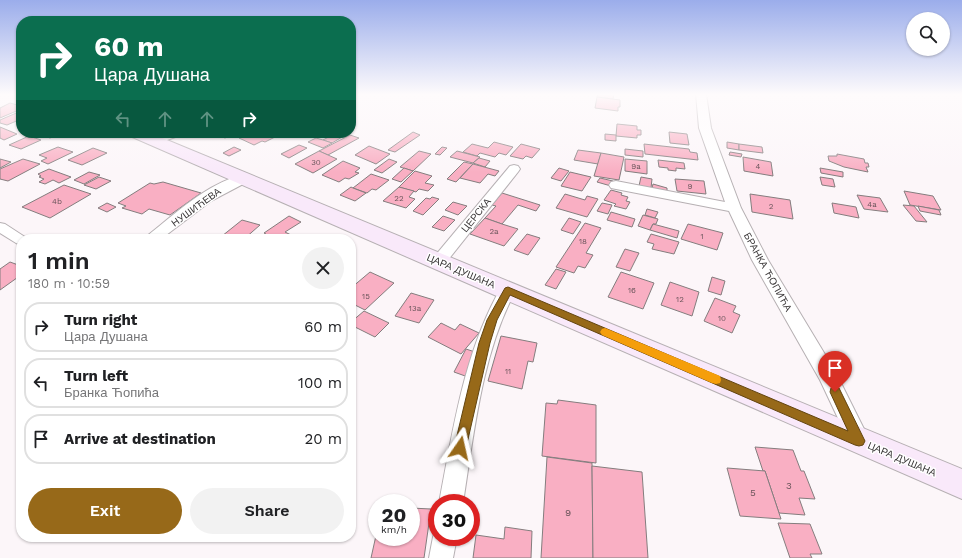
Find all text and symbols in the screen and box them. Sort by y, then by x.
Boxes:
map controls [906,12,950,56]
button: search [906,12,950,56]
text: 60 m [94,30,164,63]
icon: right [28,32,80,84]
text: Цара Душана [94,64,210,85]
icon: left [112,108,134,130]
icon: ahead [154,108,176,130]
icon: ahead [196,108,218,130]
icon: right [238,108,260,130]
house number: 30 [311,158,321,167]
house number: 9a [631,162,641,171]
house number: 4 [756,162,761,171]
house number: 9 [688,182,693,191]
street label: НУШИЋЕВА [169,185,223,229]
house number: 22 [394,194,404,203]
street label: ЦЕРСКА [459,196,493,234]
house number: 4b [52,197,62,206]
house number: 4a [867,200,877,209]
house number: 2 [769,202,774,211]
house number: 2a [489,227,499,236]
street label: БРАНКА ЋОПИЋА [742,231,794,314]
house number: 1 [700,232,704,241]
house number: 18 [579,237,587,246]
text: 1 min [28,247,90,275]
button: close [302,247,344,289]
street label: ЦАРА ДУШАНА [425,252,497,290]
text: 180 m · 10:59 [28,276,110,291]
house number: 16 [628,286,636,295]
house number: 15 [362,292,370,301]
house number: 12 [676,295,684,304]
house number: 13a [409,304,422,313]
text: Turn right [64,311,137,329]
house number: 10 [718,314,726,323]
icon: right [30,316,52,338]
text: 60 m [304,318,342,336]
text: Цара Душана [64,329,148,344]
pin [818,351,852,392]
icon: arrive [824,357,846,379]
text: Turn left [64,367,128,385]
house number: 11 [505,367,511,376]
icon: left [30,372,52,394]
text: 100 m [298,374,342,392]
text: Бранка Ћопића [64,385,159,400]
position arrow [439,427,481,469]
icon: arrive [30,428,52,450]
text: Arrive at destination [64,430,216,448]
text: 20 m [305,430,342,448]
street label: ЦАРА ДУШАНА [866,440,938,478]
house number: 3 [786,480,792,491]
house number: 5 [750,487,756,498]
button: Exit [28,488,182,534]
button: Share [190,488,344,534]
speed limit sign: 30 [428,494,480,546]
text: 20 [382,503,406,527]
house number: 9 [565,507,571,518]
text: km/h [381,524,407,535]

